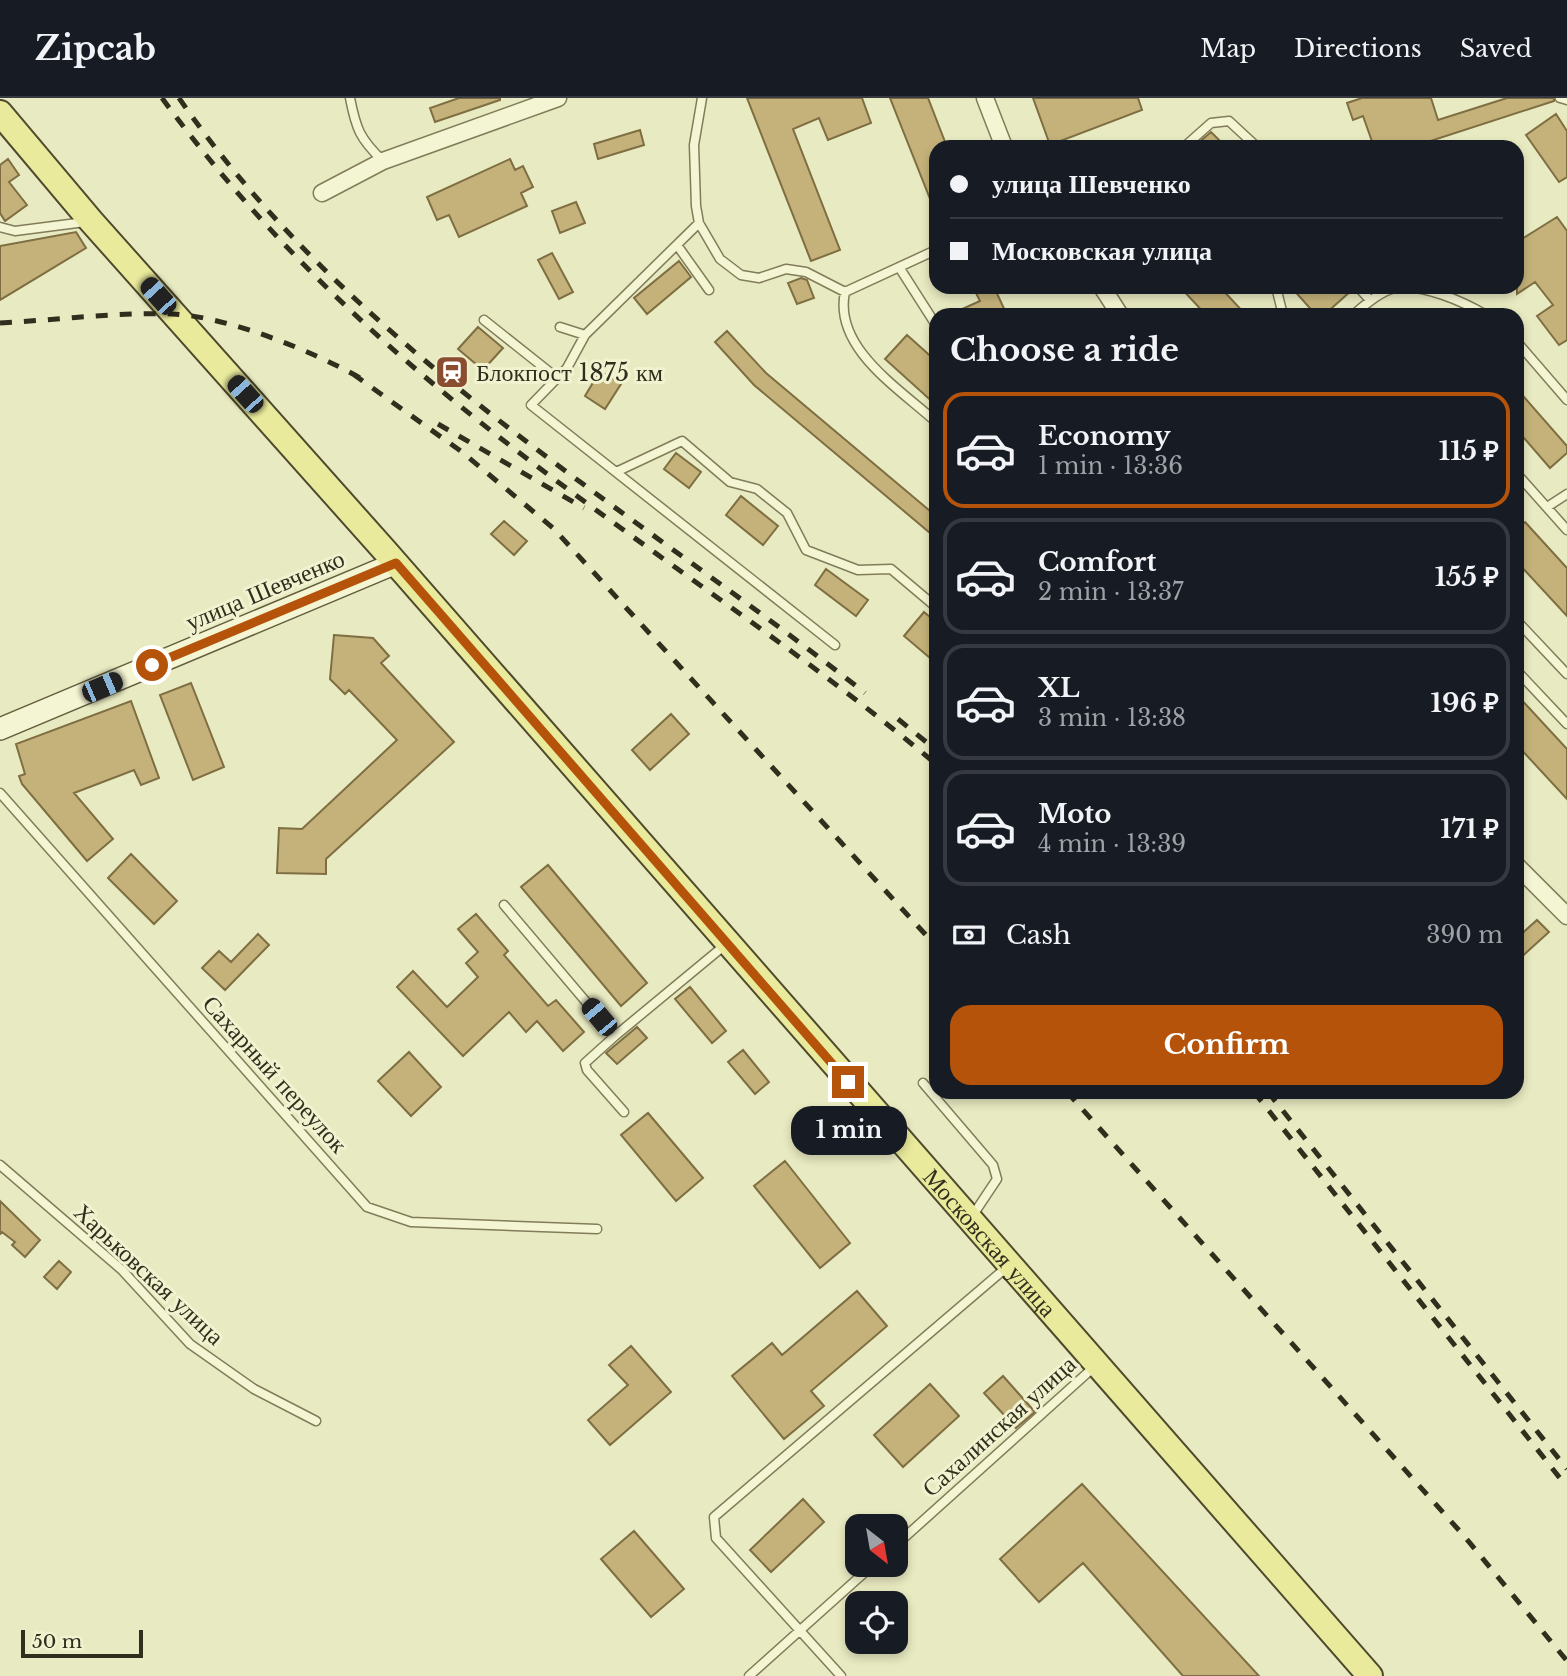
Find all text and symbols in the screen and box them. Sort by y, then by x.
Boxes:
text: Zipcab [35,28,156,69]
text: Map [1200,34,1256,63]
text: Directions [1294,34,1422,63]
text: Saved [1460,34,1532,63]
text: улица Шевченко [992,168,1191,200]
text: Московская улица [992,235,1212,267]
car [137,273,180,319]
text: Choose a ride [950,330,1179,370]
station icon: Блокпост 1875 км [433,353,471,391]
place label: Блокпост 1875 км [476,358,663,387]
car [224,371,267,417]
icon: car [954,419,1017,482]
text: Economy [1038,420,1171,452]
text: 115 ₽ [1439,435,1499,467]
text: 1 min · 13:36 [1038,452,1183,480]
street label: улица Шевченко [181,544,349,636]
icon: car [954,545,1017,608]
text: Comfort [1038,546,1156,578]
text: 155 ₽ [1435,561,1499,593]
text: 2 min · 13:37 [1038,578,1184,606]
route start [136,649,168,681]
car [79,669,126,705]
icon: car [954,671,1017,734]
text: XL [1038,672,1080,704]
text: 196 ₽ [1431,687,1499,719]
text: 3 min · 13:38 [1038,704,1186,732]
icon: car [954,797,1017,860]
text: Moto [1038,798,1111,830]
text: 171 ₽ [1440,813,1499,845]
text: 4 min · 13:39 [1038,830,1186,858]
icon: cash [950,916,988,954]
text: Cash [1006,919,1071,951]
text: 390 m [1426,921,1503,949]
street label: Сахарный переулок [197,989,354,1159]
car [578,994,621,1040]
button: Confirm [950,1005,1503,1085]
route end [832,1066,864,1098]
callout: 1 min [790,1107,906,1156]
text: 1 min [816,1116,882,1144]
street label: Московская улица [918,1162,1063,1323]
street label: Харьковская улица [68,1197,230,1351]
street label: Сахалинская улица [916,1349,1082,1503]
north arrow [845,1514,908,1577]
map controls [845,1514,908,1654]
button: locate [845,1591,908,1654]
scale bar [21,1627,144,1659]
text: 50 m [32,1630,82,1653]

